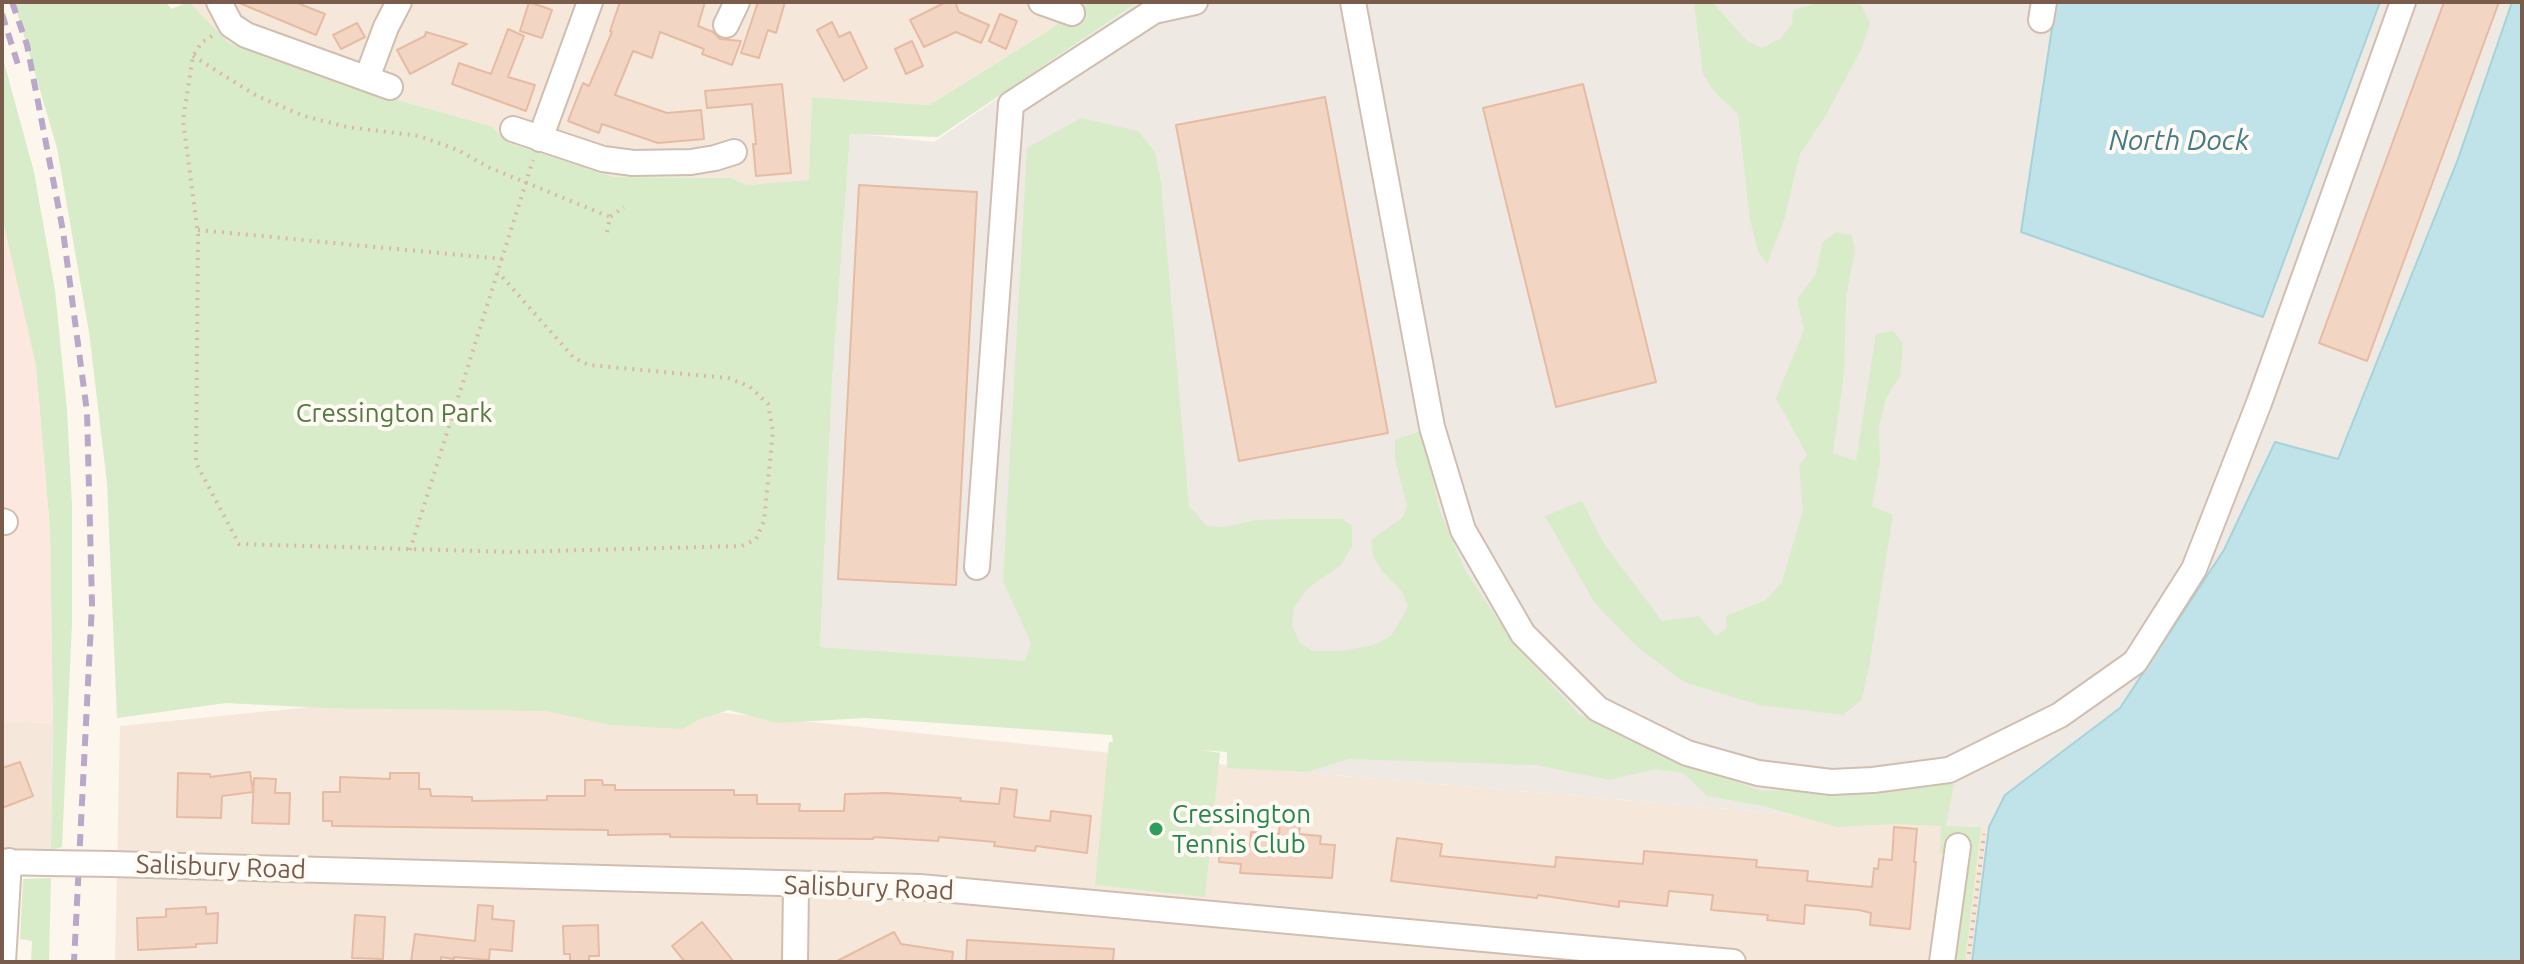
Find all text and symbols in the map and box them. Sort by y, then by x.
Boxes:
water label: North Dock [2109,124,2249,158]
park label: Cressington Park [296,397,492,429]
place label: Cressington Tennis Club [1172,798,1311,860]
marker: Cressington Tennis Club [1147,820,1165,838]
street label: Salisbury Road [135,848,307,886]
street label: Salisbury Road [783,869,955,907]

